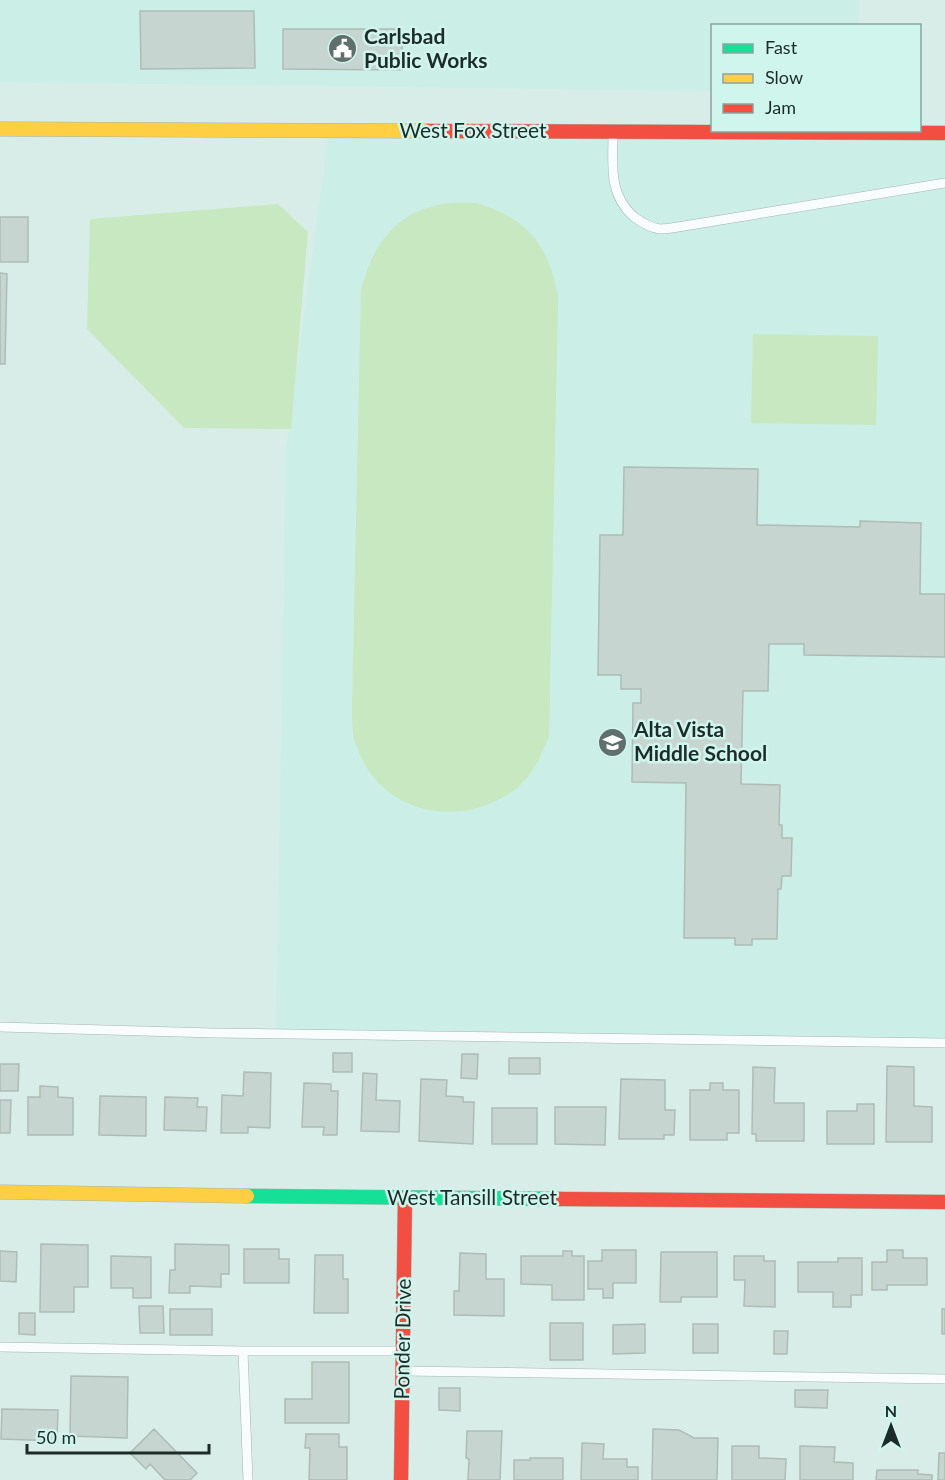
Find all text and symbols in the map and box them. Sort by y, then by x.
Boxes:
place label: Carlsbad Public Works [364,23,488,72]
legend [711,24,921,132]
public building icon: Carlsbad Public Works [327,33,359,65]
text: Fast [765,36,798,58]
text: Slow [765,66,803,88]
text: Jam [765,96,796,118]
street label: West Fox Street [399,117,547,142]
place label: Alta Vista Middle School [633,716,767,765]
school or university icon: Alta Vista Middle School [597,726,629,758]
street label: West Tansill Street [387,1184,557,1209]
street label: Ponder Drive [388,1278,415,1400]
north arrow [861,1396,921,1456]
text: N [885,1401,897,1420]
scale bar [27,1417,208,1455]
text: 50 m [36,1426,76,1448]

